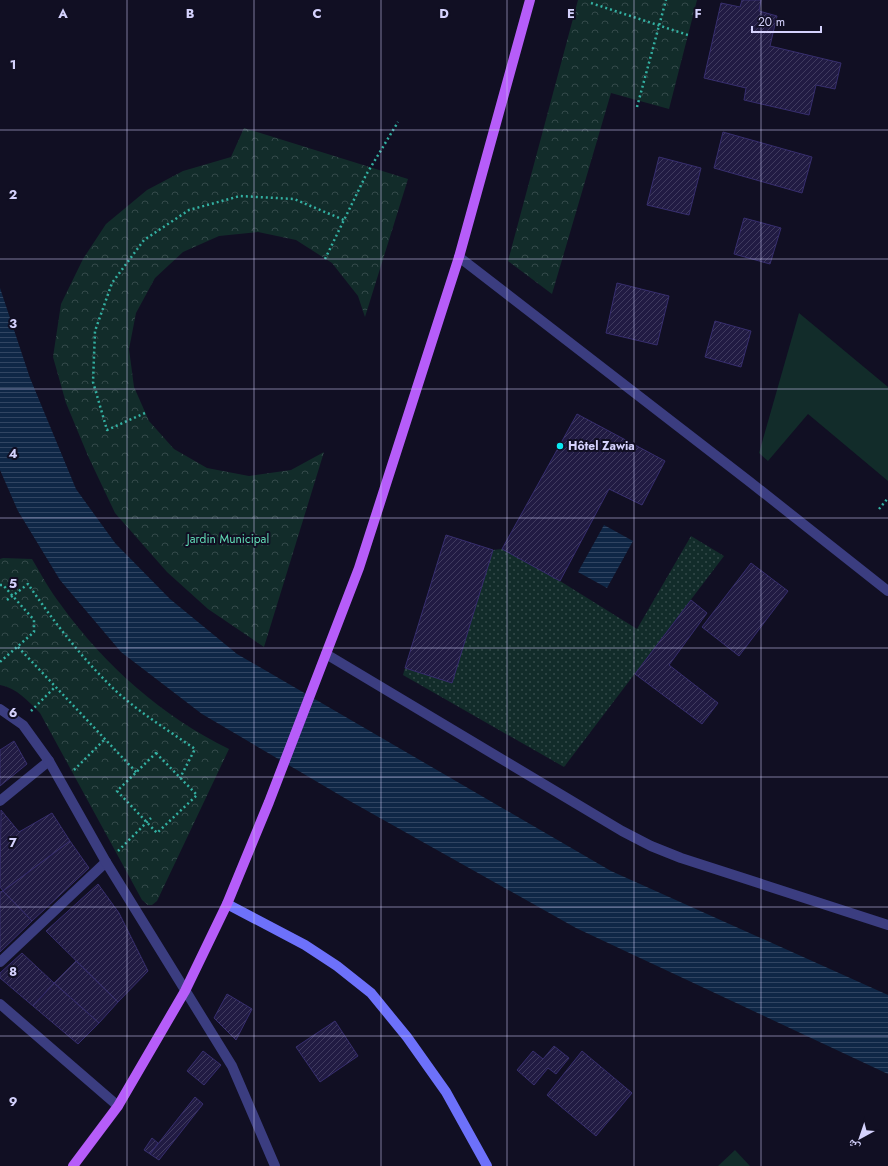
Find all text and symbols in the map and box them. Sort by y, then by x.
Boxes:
text: A [57,4,68,23]
text: B [186,4,195,23]
text: C [312,4,322,23]
text: D [439,4,449,23]
text: E [567,4,575,23]
text: F [694,4,702,23]
scale bar [752,8,821,34]
text: 20 m [758,13,785,31]
text: 1 [10,55,16,74]
text: 2 [9,185,17,204]
text: 3 [9,314,17,333]
place label: Hôtel Zawia [568,437,635,455]
marker: Hôtel Zawia [555,441,565,451]
text: 4 [8,444,18,463]
park label: Jardin Municipal [185,530,269,548]
text: 5 [9,574,17,593]
text: 6 [9,703,18,722]
text: 7 [9,833,17,852]
text: 8 [9,962,17,981]
text: 9 [9,1092,18,1111]
north arrow [840,1118,880,1158]
text: ش [844,1136,863,1156]

